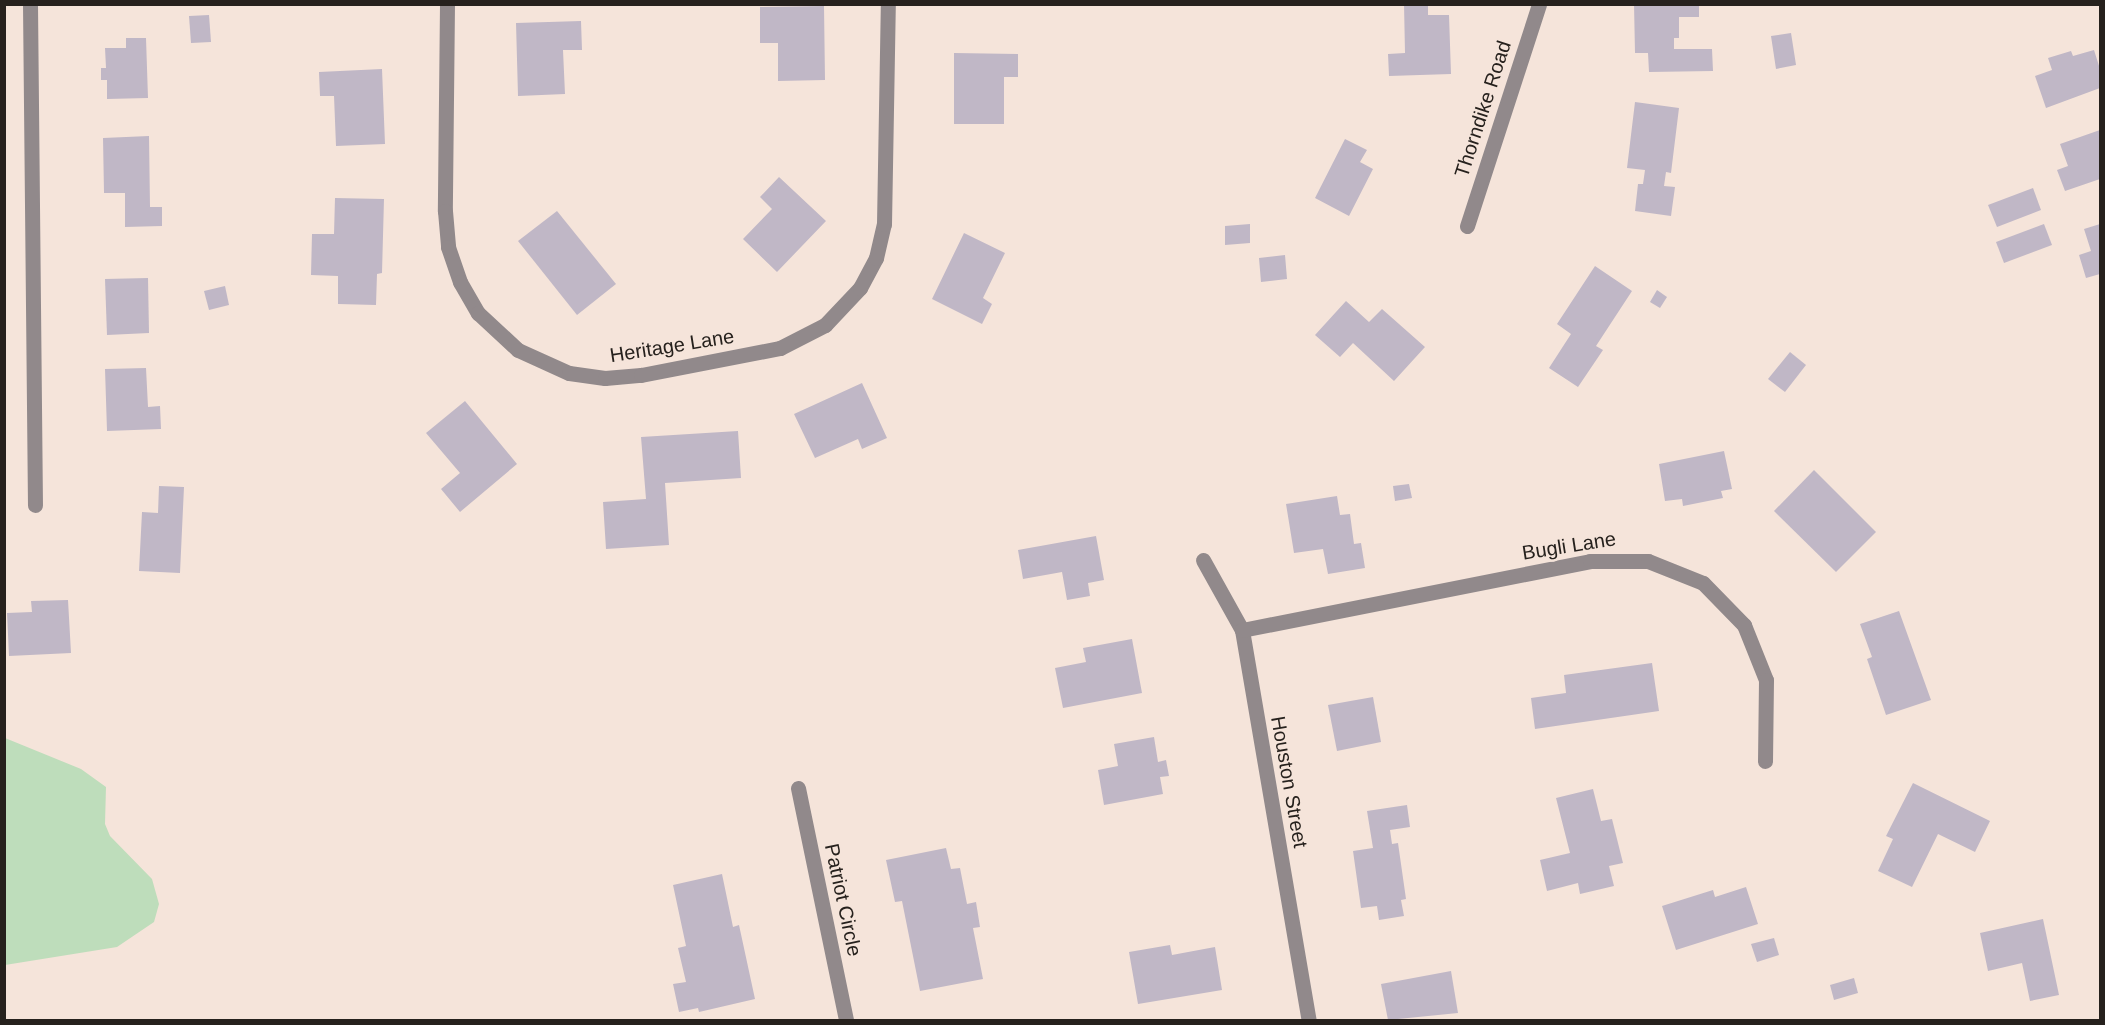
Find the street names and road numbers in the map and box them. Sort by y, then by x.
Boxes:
street label: Thorndike Road [1450,38,1516,180]
street label: Heritage Lane [608,324,736,368]
street label: Bugli Lane [1520,527,1618,565]
street label: Houston Street [1266,714,1312,850]
street label: Patriot Circle [819,842,867,958]

